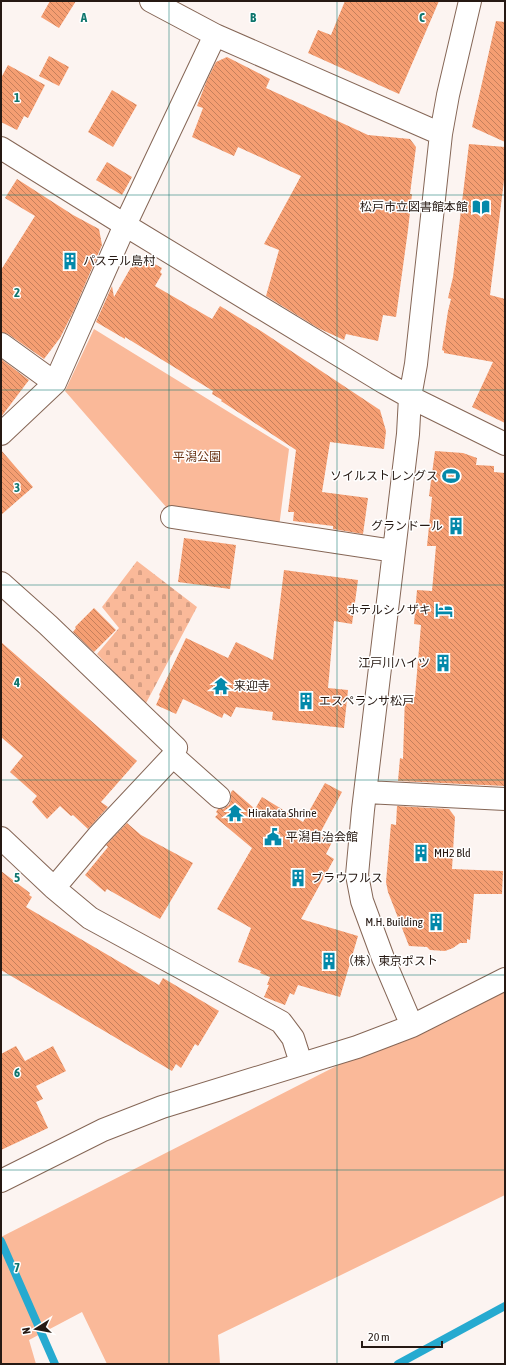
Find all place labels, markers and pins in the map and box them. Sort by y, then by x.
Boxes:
library icon: 松戸市立図書館本館 [471,197,491,217]
place label: 松戸市立図書館本館 [360,200,468,214]
building icon: パステル島村 [60,251,80,271]
place label: パステル島村 [83,254,156,268]
sports icon: ソイルストレングス [441,466,461,486]
place label: ソイルストレングス [330,469,438,483]
building icon: グランドール [446,516,466,536]
place label: グランドール [371,519,443,533]
hotel icon: ホテルシノザキ [434,600,454,620]
place label: ホテルシノザキ [347,603,431,617]
building icon: 江戸川ハイツ [433,653,453,673]
place label: 江戸川ハイツ [358,656,430,670]
temple icon: 来迎寺 [211,676,231,696]
place label: 来迎寺 [234,679,270,693]
building icon: エスペランサ松戸 [296,691,316,711]
place label: エスペランサ松戸 [319,694,414,708]
temple icon: Hirakata Shrine [225,803,245,823]
place label: Hirakata Shrine [248,806,317,820]
public building icon: 平潟自治会館 [263,827,283,847]
place label: 平潟自治会館 [286,830,358,844]
building icon: MH2 Bld [411,843,431,863]
place label: MH2 Bld [434,846,471,860]
building icon: ブラウフルス [288,868,308,888]
place label: ブラウフルス [311,871,383,885]
building icon: M.H. Building [426,912,446,932]
place label: M.H. Building [365,915,424,929]
building icon: （株）東京ポスト [319,951,339,971]
place label: （株）東京ポスト [342,954,438,968]

